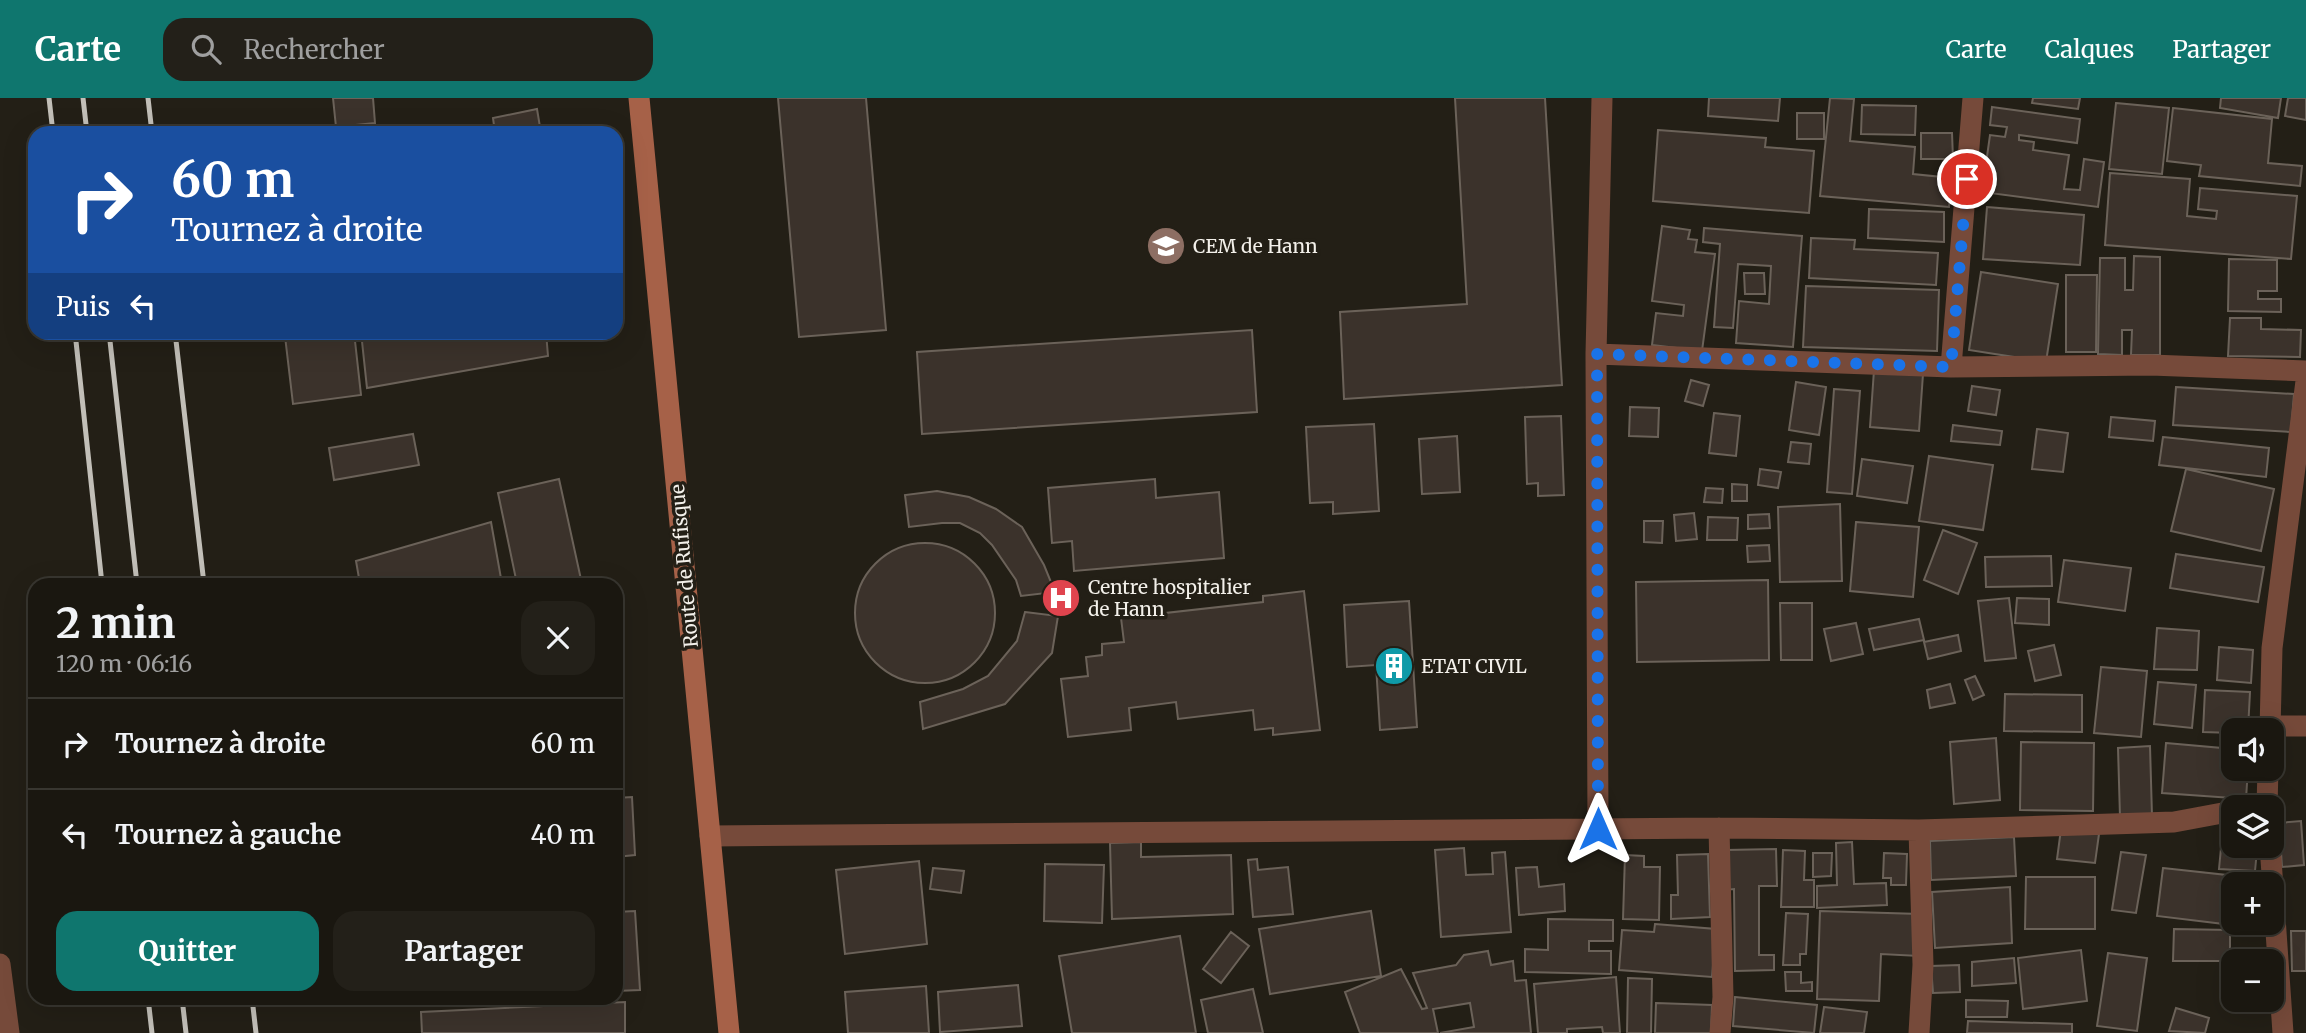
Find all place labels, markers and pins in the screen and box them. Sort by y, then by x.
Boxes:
pin [1937,149,1997,209]
school or university icon: CEM de Hann [1145,225,1187,267]
place label: CEM de Hann [1193,234,1318,258]
place label: Centre hospitalier de Hann [1088,575,1251,621]
hospital icon: Centre hospitalier de Hann [1040,577,1082,619]
building icon: ETAT CIVIL [1373,645,1415,687]
place label: ETAT CIVIL [1421,654,1527,678]

